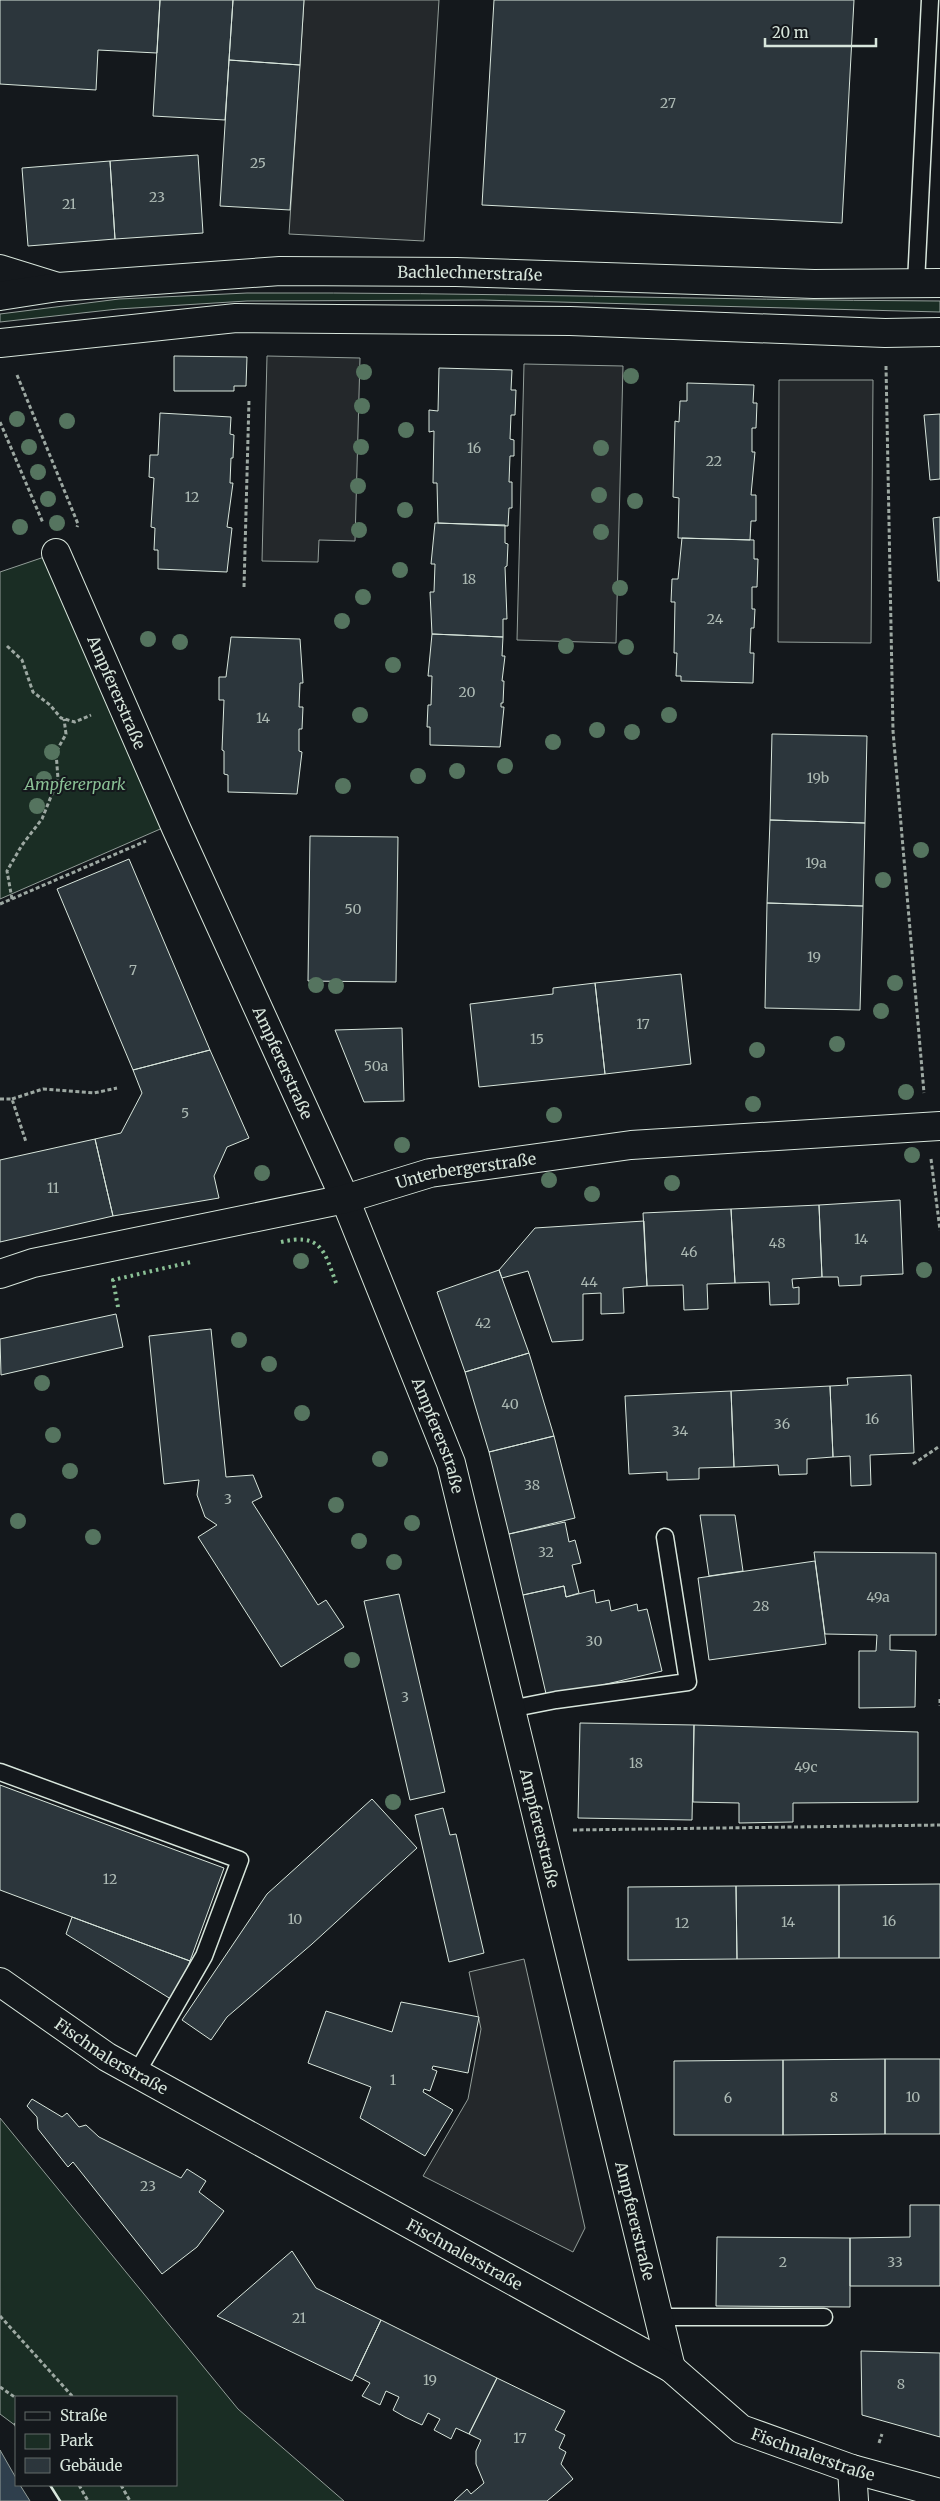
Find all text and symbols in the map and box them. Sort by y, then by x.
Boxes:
scale bar [765,15,876,47]
text: 20 m [772,23,809,42]
house number: 27 [660,94,676,112]
house number: 25 [250,154,266,172]
house number: 23 [149,188,165,206]
house number: 21 [62,195,76,213]
street label: Bachlechnerstraße [397,262,543,285]
house number: 16 [467,439,481,457]
house number: 22 [706,452,722,470]
house number: 12 [185,488,199,506]
house number: 18 [462,570,476,588]
house number: 24 [707,610,724,628]
street label: Ampfererstraße [83,632,150,752]
house number: 20 [458,683,476,701]
house number: 14 [256,709,270,727]
house number: 19b [807,769,829,787]
park label: Ampfererpark [22,774,126,794]
house number: 19a [805,854,827,872]
house number: 50 [345,900,361,918]
house number: 19 [807,948,821,966]
house number: 7 [129,961,137,979]
street label: Ampfererstraße [248,1002,317,1122]
house number: 17 [636,1015,650,1033]
house number: 15 [530,1030,544,1048]
house number: 50a [364,1057,389,1075]
house number: 5 [181,1104,189,1122]
street label: Unterbergerstraße [393,1148,537,1193]
house number: 11 [47,1179,59,1197]
house number: 14 [854,1230,868,1248]
house number: 48 [769,1234,785,1252]
house number: 46 [681,1243,697,1261]
house number: 44 [580,1273,598,1291]
house number: 42 [475,1314,491,1332]
street label: Ampfererstraße [407,1374,468,1495]
house number: 40 [501,1395,519,1413]
house number: 16 [865,1410,879,1428]
house number: 36 [774,1415,790,1433]
house number: 34 [672,1422,689,1440]
house number: 38 [524,1476,540,1494]
house number: 3 [224,1490,232,1508]
house number: 32 [538,1543,554,1561]
house number: 49a [866,1588,890,1606]
house number: 28 [753,1597,769,1615]
house number: 30 [586,1632,602,1650]
house number: 3 [401,1688,409,1706]
house number: 18 [629,1754,643,1772]
house number: 49c [794,1758,818,1776]
street label: Ampfererstraße [515,1766,564,1890]
house number: 12 [103,1870,117,1888]
house number: 10 [288,1910,302,1928]
house number: 16 [882,1912,896,1930]
house number: 14 [781,1913,795,1931]
house number: 12 [675,1914,689,1932]
street label: Fischnalerstraße [51,2014,171,2099]
house number: 1 [390,2071,396,2089]
house number: 8 [830,2088,838,2106]
house number: 10 [906,2088,920,2106]
house number: 6 [724,2089,732,2107]
street label: Ampfererstraße [611,2158,659,2282]
house number: 23 [140,2177,156,2195]
street label: Fischnalerstraße [403,2214,526,2294]
house number: 2 [779,2253,787,2271]
house number: 33 [887,2253,903,2271]
house number: 21 [292,2309,306,2327]
house number: 19 [423,2371,437,2389]
house number: 8 [897,2375,905,2393]
legend [15,2396,178,2486]
text: Straße [60,2406,107,2425]
street label: Fischnalerstraße [749,2424,877,2485]
house number: 17 [513,2429,527,2447]
text: Park [60,2431,94,2450]
text: Gebäude [60,2456,123,2475]

